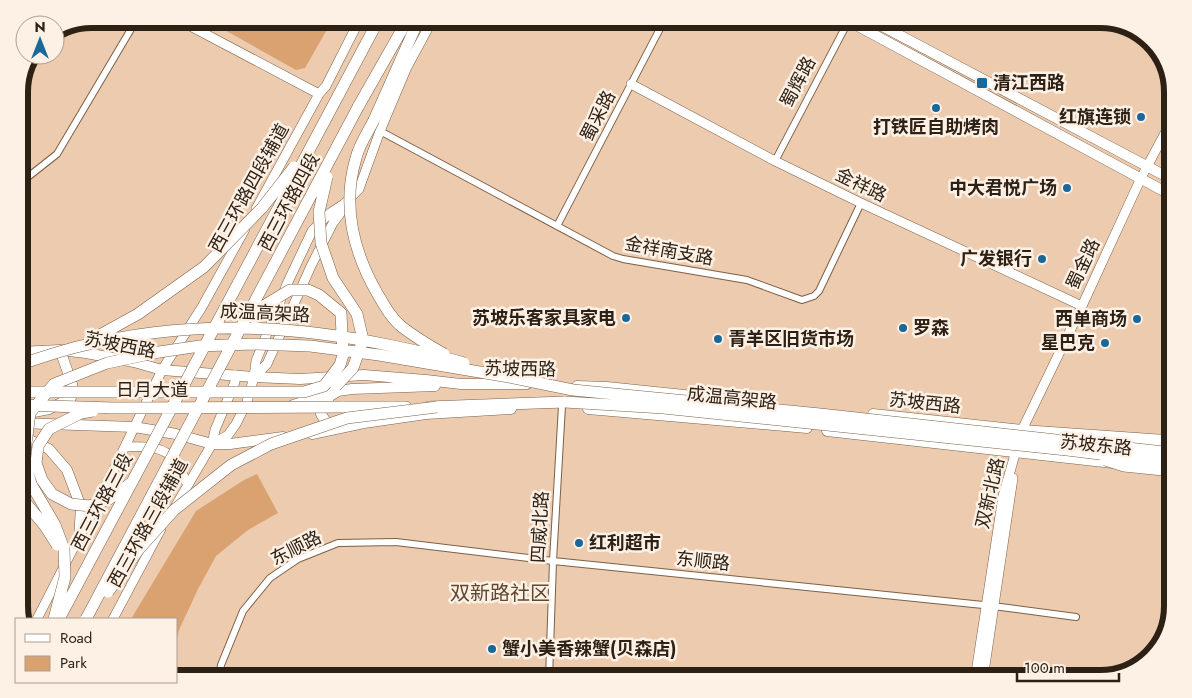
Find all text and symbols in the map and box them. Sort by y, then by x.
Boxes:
north arrow [15,15,65,65]
text: N [34,17,46,37]
street label: 蜀辉路 [774,52,822,112]
place label: 清江西路 [993,70,1065,96]
marker: 清江西路 [975,76,989,90]
street label: 蜀采路 [574,86,622,146]
marker: 打铁匠自助烤肉 [930,102,942,114]
place label: 红旗连锁 [1059,104,1131,130]
marker: 红旗连锁 [1135,111,1147,123]
place label: 打铁匠自助烤肉 [873,114,999,140]
street label: 西三环路四段辅道 [205,120,293,256]
street label: 西三环路四段 [254,149,324,255]
street label: 金祥路 [831,161,891,209]
place label: 中大君悦广场 [949,175,1057,201]
marker: 中大君悦广场 [1061,182,1073,194]
street label: 金祥南支路 [622,230,716,272]
street label: 蜀金路 [1060,234,1106,294]
place label: 广发银行 [960,246,1032,272]
marker: 广发银行 [1036,253,1048,265]
street label: 成温高架路 [219,298,311,328]
place label: 苏坡乐客家具家电 [472,305,616,331]
place label: 西单商场 [1055,306,1127,332]
marker: 苏坡乐客家具家电 [620,312,632,324]
marker: 西单商场 [1131,313,1143,325]
place label: 罗森 [913,315,949,341]
marker: 罗森 [897,322,909,334]
street label: 苏坡西路 [82,325,158,365]
place label: 青羊区旧货市场 [728,326,854,352]
place label: 星巴克 [1041,330,1095,356]
marker: 青羊区旧货市场 [712,333,724,345]
marker: 星巴克 [1099,337,1111,349]
street label: 苏坡西路 [484,355,556,383]
street label: 日月大道 [116,377,188,403]
street label: 成温高架路 [686,380,778,416]
street label: 苏坡西路 [888,386,962,420]
street label: 苏坡东路 [1059,428,1133,462]
street label: 西三环路三段 [65,448,139,556]
street label: 西三环路三段辅道 [102,454,194,592]
street label: 双新北路 [969,455,1011,531]
street label: 四威北路 [525,490,555,564]
street label: 东顺路 [266,524,326,572]
place label: 红利超市 [589,530,661,556]
marker: 红利超市 [573,537,585,549]
street label: 东顺路 [675,545,731,577]
district label: 双新路社区 [450,579,550,608]
legend [15,618,178,683]
text: Road [60,627,92,649]
place label: 蟹小美香辣蟹(贝森店) [502,636,676,662]
marker: 蟹小美香辣蟹(贝森店) [486,643,498,655]
scale bar [1017,650,1120,682]
text: Park [60,652,87,674]
text: 100 m [1024,657,1065,679]

